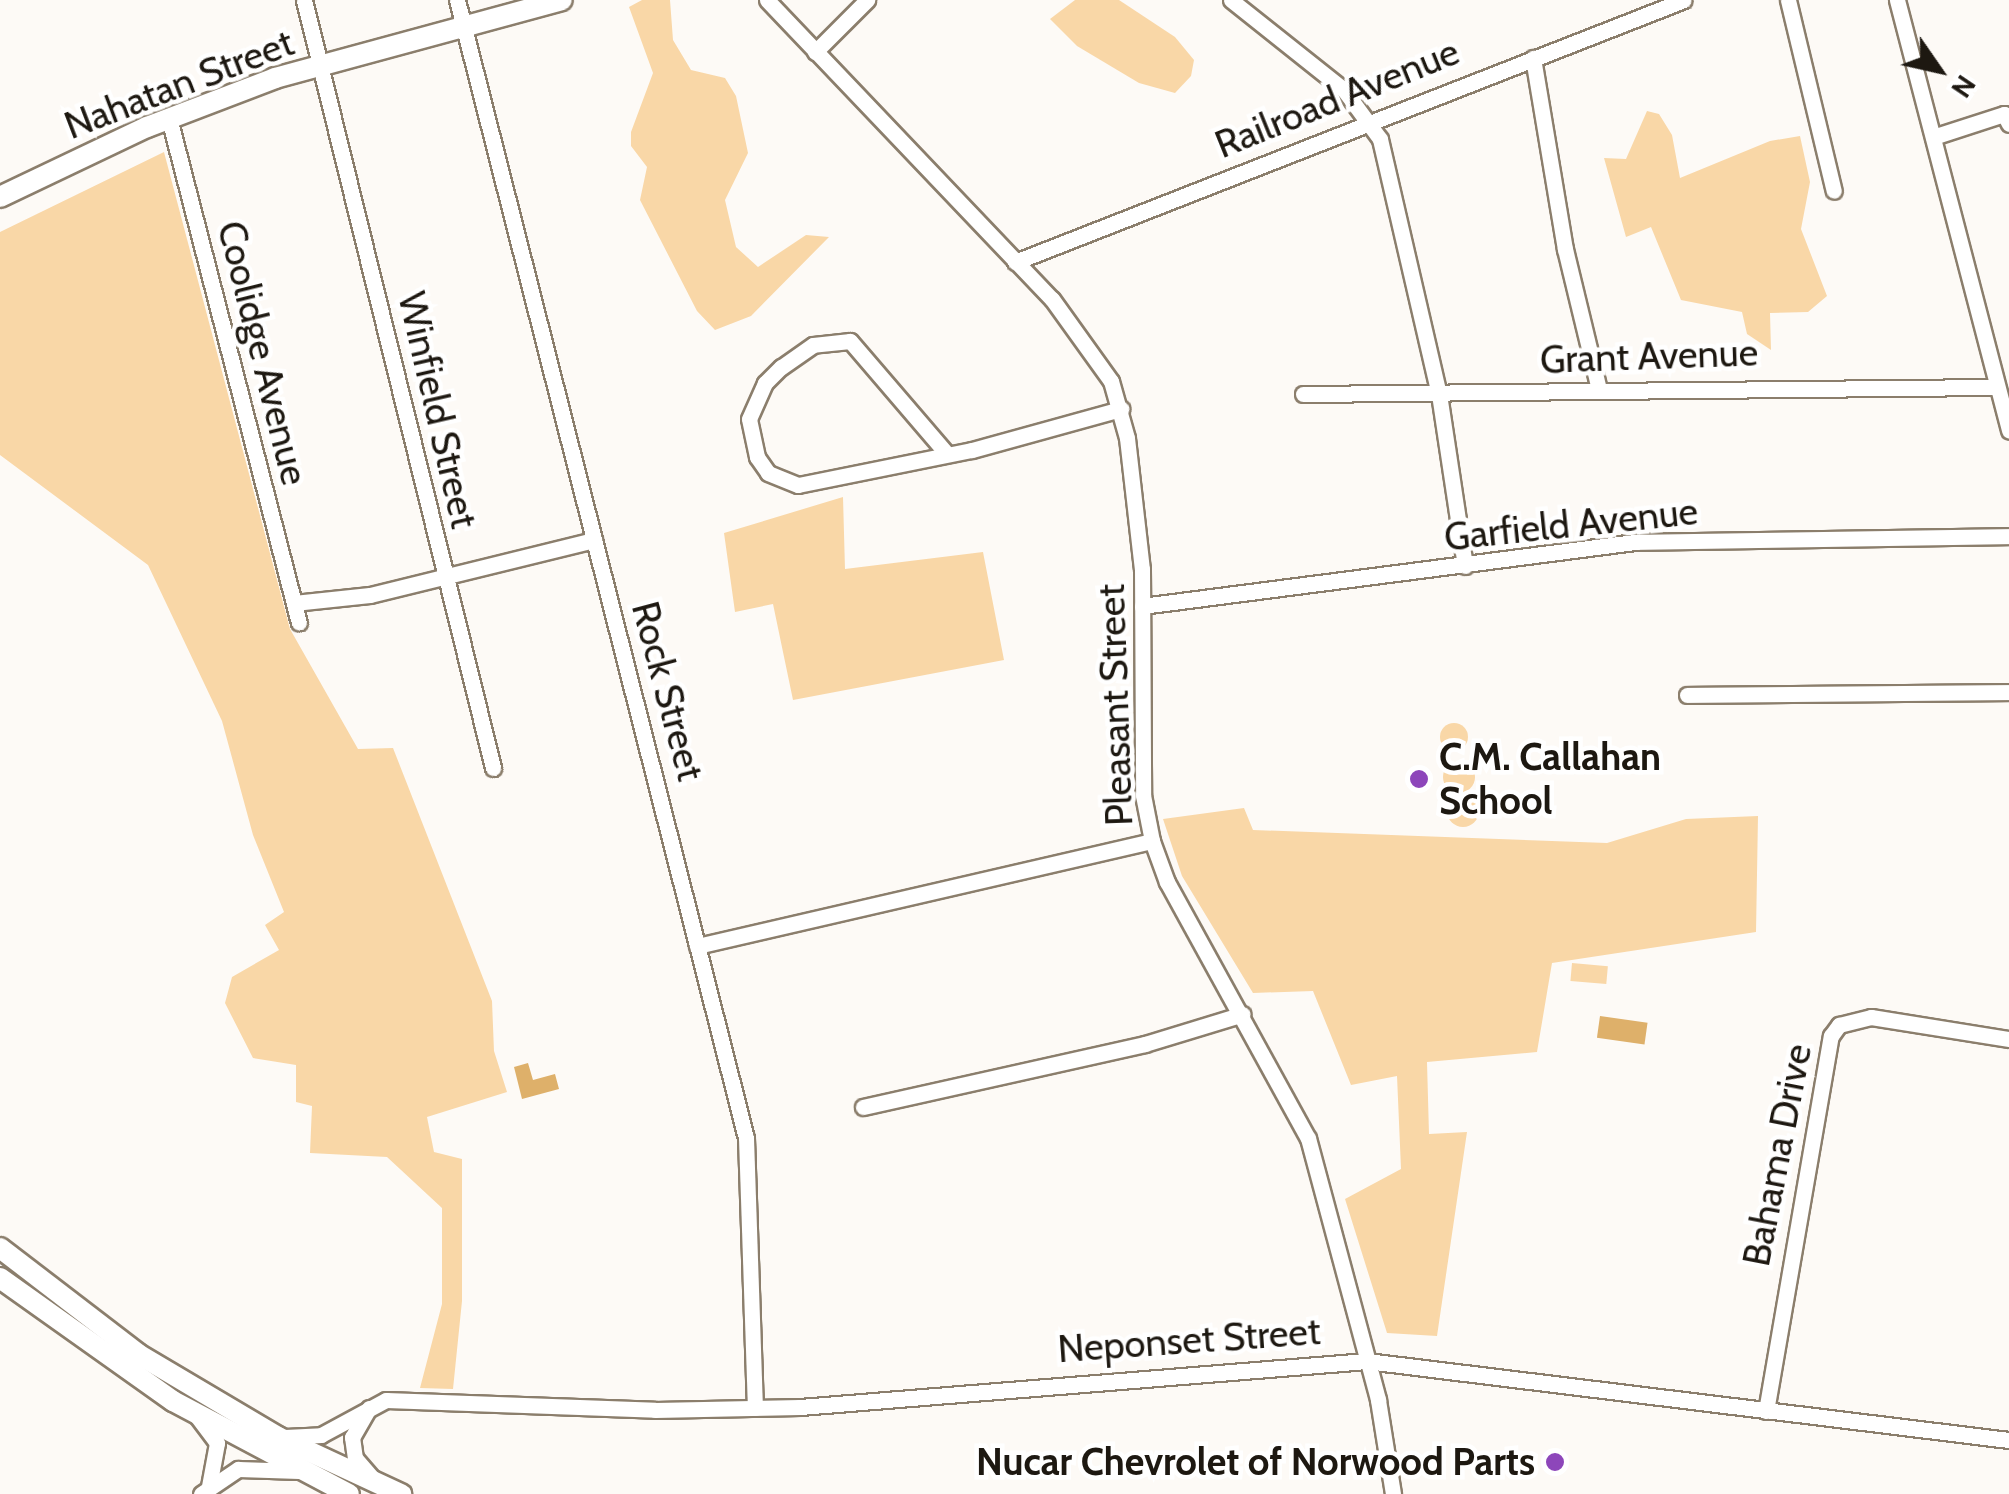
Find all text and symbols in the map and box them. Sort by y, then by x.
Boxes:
street label: Nahatan Street [58,19,300,149]
north arrow [1889,20,1989,120]
street label: Railroad Avenue [1208,28,1466,168]
text: N [1944,69,1984,104]
street label: Coolidge Avenue [208,216,318,490]
street label: Winfield Street [389,287,487,533]
street label: Grant Avenue [1539,329,1759,383]
street label: Garfield Avenue [1442,488,1700,560]
street label: Pleasant Street [1088,583,1142,827]
street label: Rock Street [622,596,714,786]
place label: C.M. Callahan School [1439,734,1661,824]
marker: C.M. Callahan School [1408,768,1430,790]
street label: Bahama Drive [1733,1040,1821,1270]
street label: Neponset Street [1056,1308,1322,1372]
place label: Nucar Chevrolet of Norwood Parts [976,1439,1535,1485]
marker: Nucar Chevrolet of Norwood Parts [1544,1451,1566,1473]

